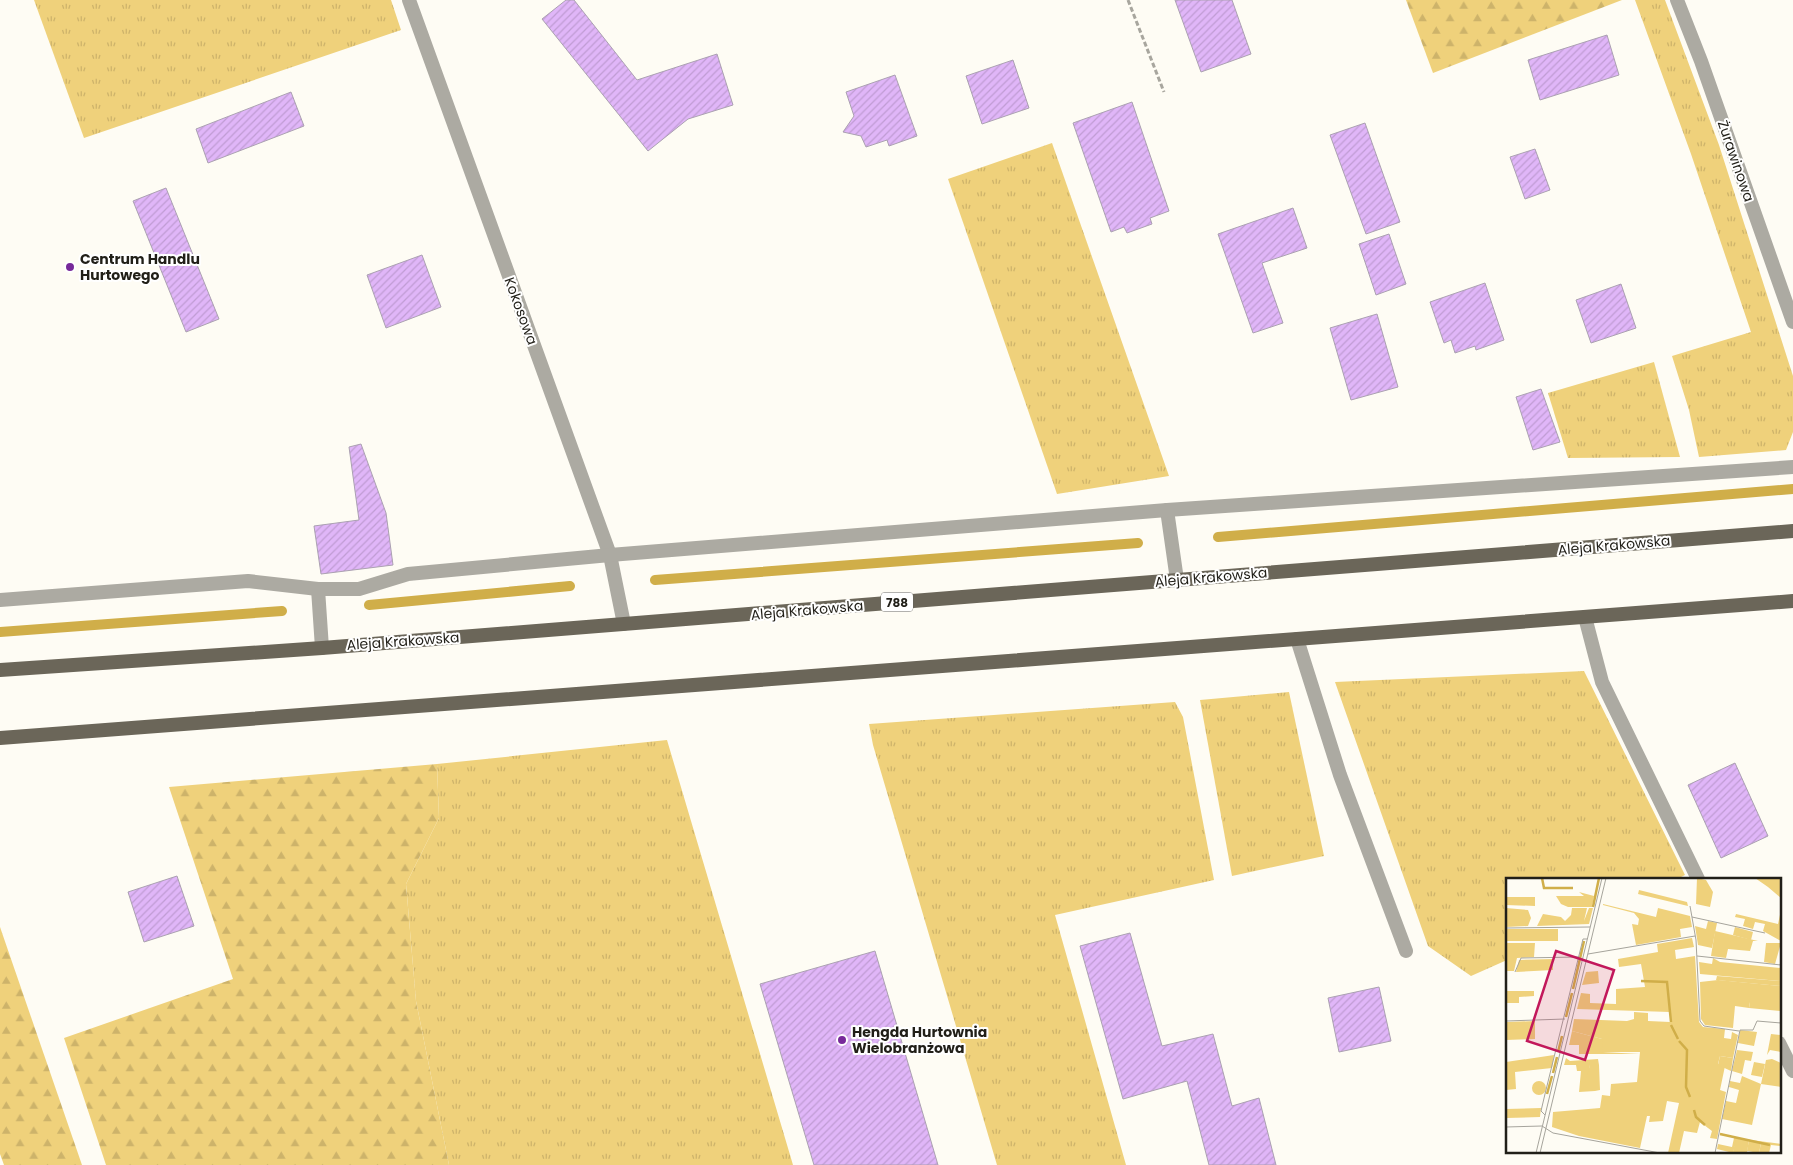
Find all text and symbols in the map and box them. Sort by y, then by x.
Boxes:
street label: Żurawinowa [1713,118,1759,204]
place label: Centrum Handlu Hurtowego [80,249,200,285]
marker: Centrum Handlu Hurtowego [64,261,76,273]
street label: Kokosowa [500,274,542,348]
street label: Aleja Krakowska [1557,530,1671,560]
street label: Aleja Krakowska [1154,562,1268,592]
road number: 788 [881,592,913,612]
street label: Aleja Krakowska [750,595,864,625]
street label: Aleja Krakowska [346,627,460,655]
inset map [1506,878,1780,1152]
place label: Hengda Hurtownia Wielobranżowa [852,1022,987,1058]
marker: Hengda Hurtownia Wielobranżowa [836,1034,848,1046]

